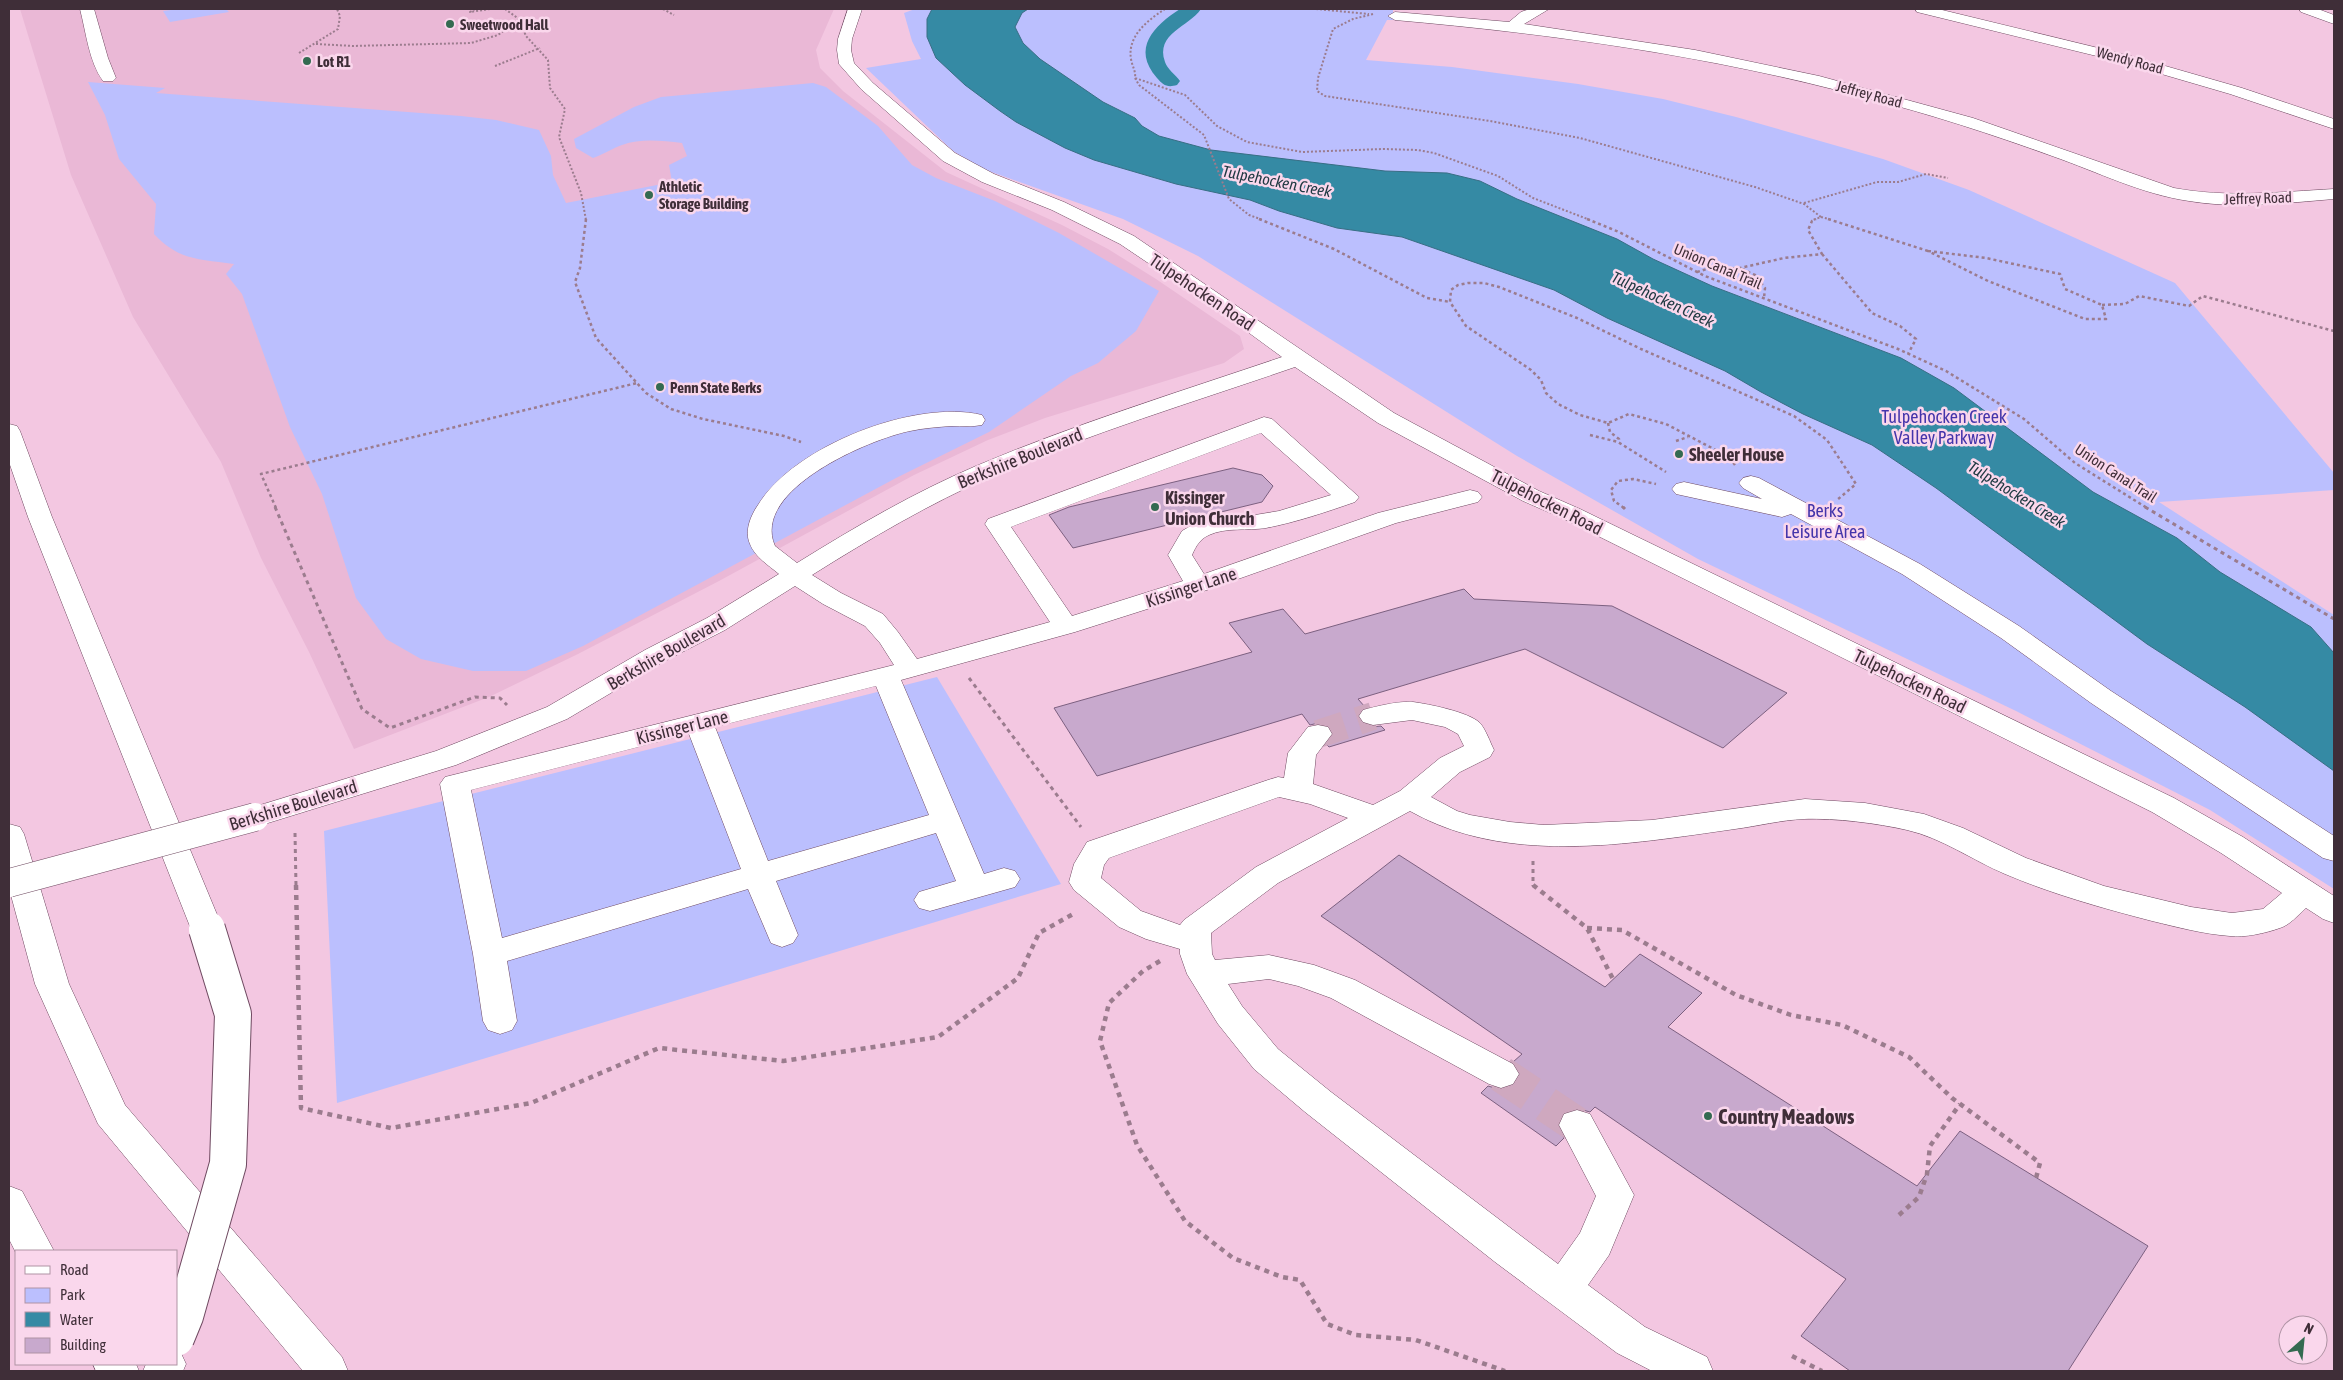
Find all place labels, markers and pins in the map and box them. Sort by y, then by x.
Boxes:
place label: Sweetwood Hall [460,16,550,33]
marker: Sweetwood Hall [444,18,456,30]
place label: Lot R1 [317,53,351,70]
marker: Lot R1 [301,55,313,67]
place label: Athletic Storage Building [658,178,749,212]
marker: Athletic Storage Building [643,189,655,201]
place label: Penn State Berks [670,379,762,396]
marker: Penn State Berks [654,381,666,393]
place label: Sheeler House [1689,444,1784,465]
marker: Sheeler House [1673,448,1685,460]
place label: Kissinger Union Church [1165,487,1255,529]
marker: Kissinger Union Church [1149,501,1161,513]
place label: Country Meadows [1718,1104,1855,1128]
marker: Country Meadows [1702,1110,1714,1122]

